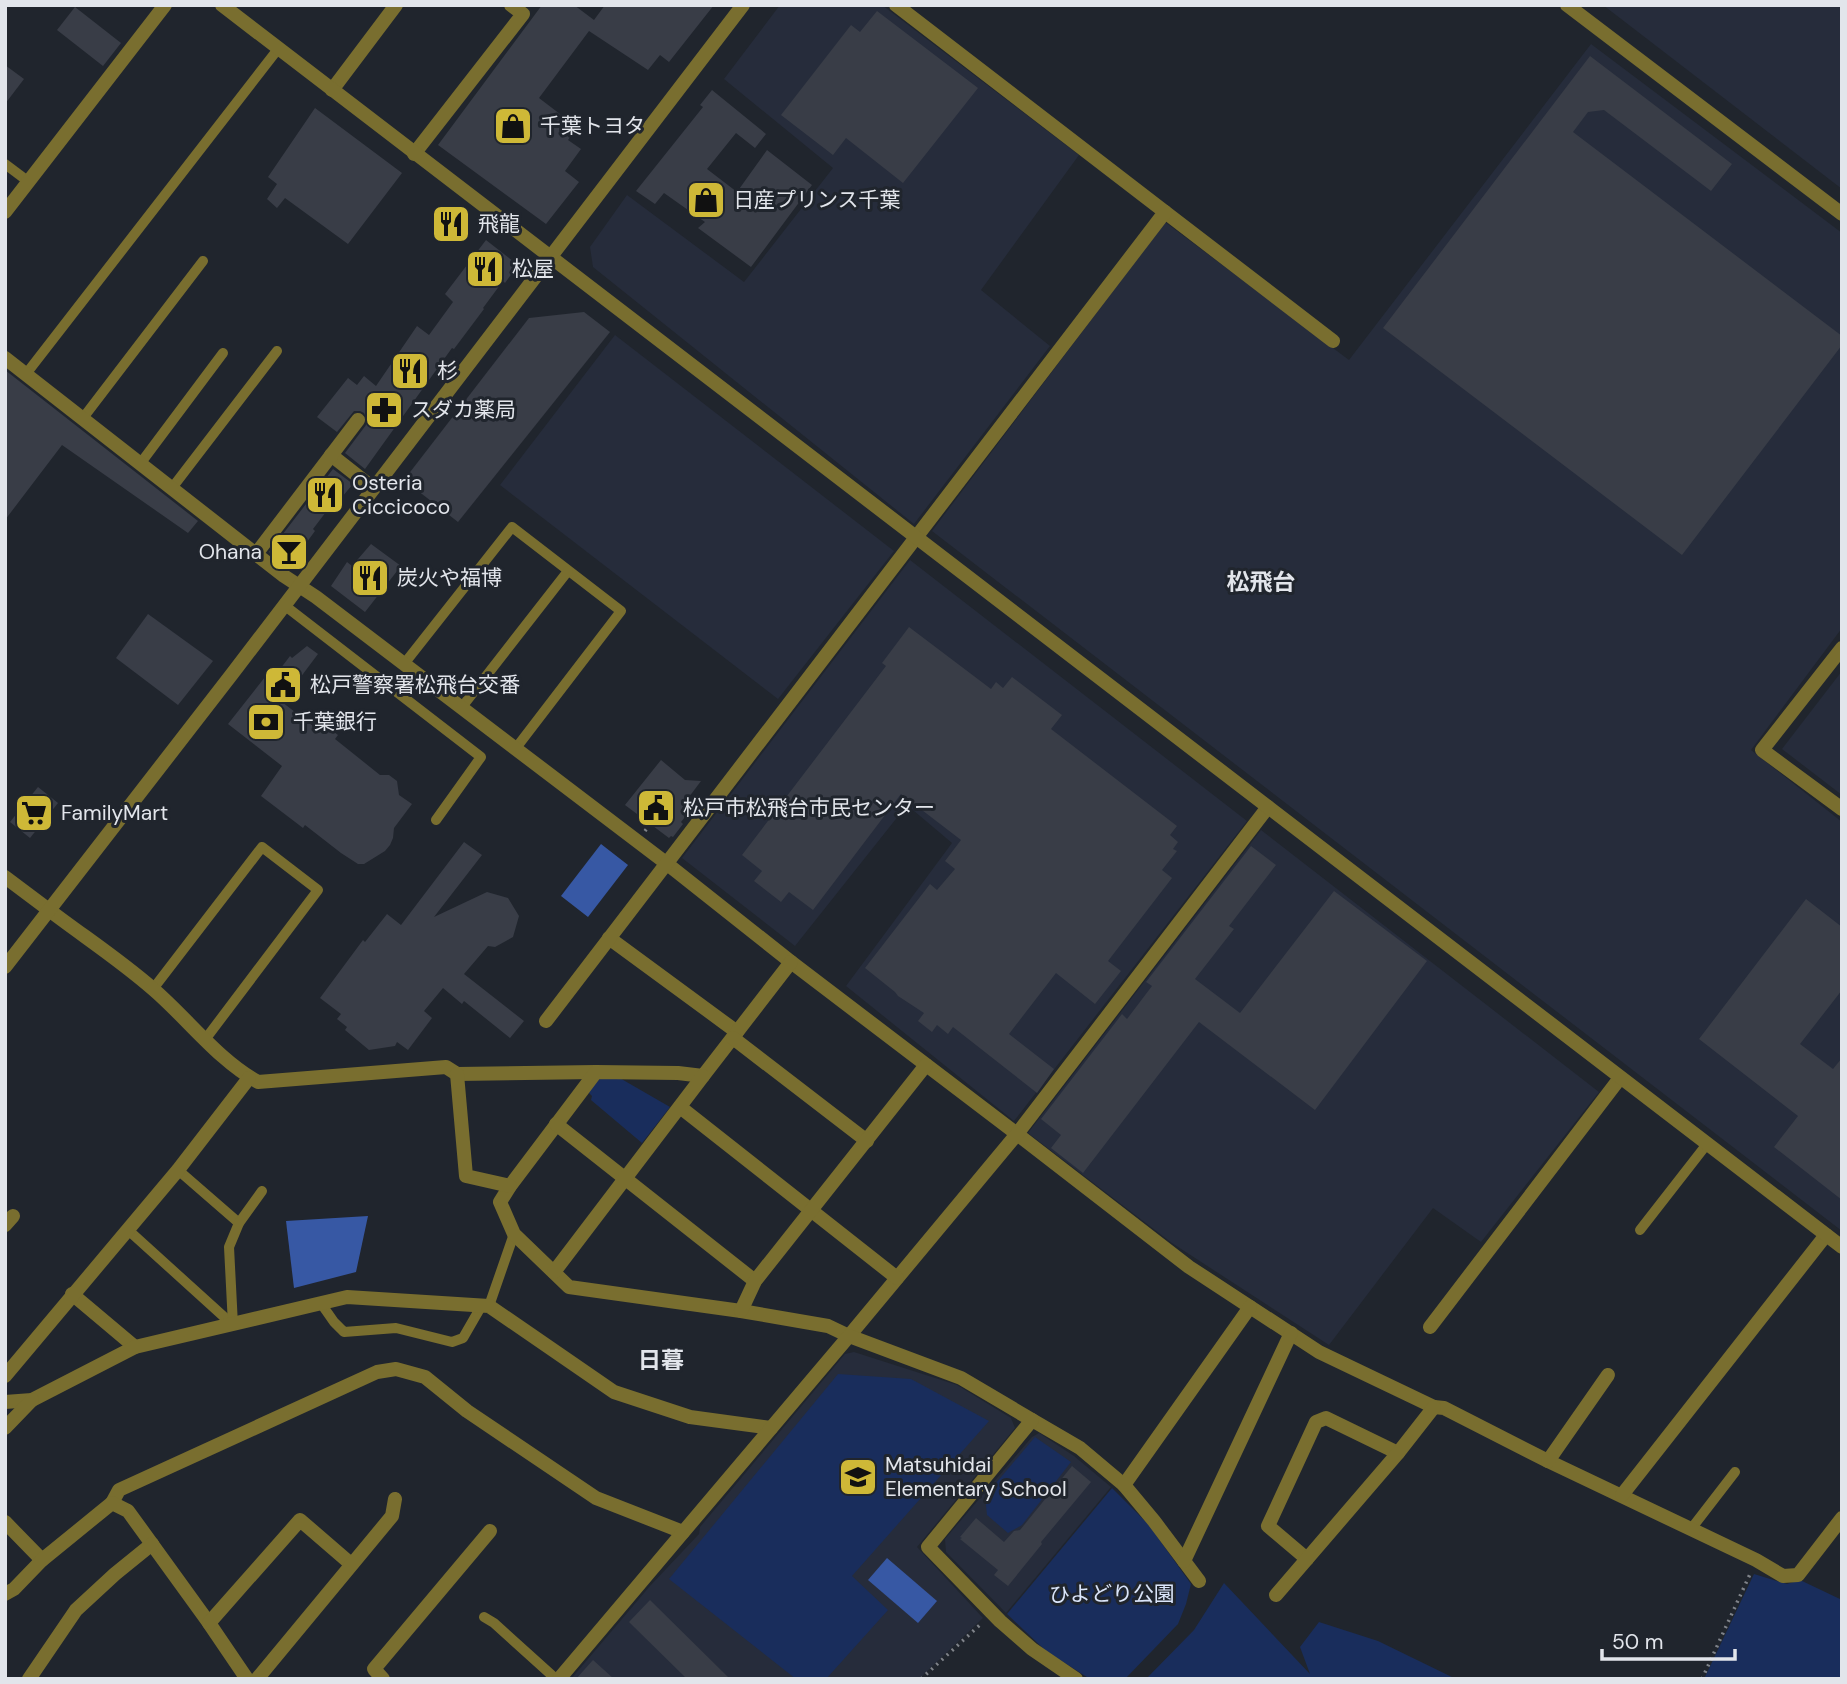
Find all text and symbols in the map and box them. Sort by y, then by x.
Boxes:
shop icon: 千葉トヨタ [492,105,534,147]
place label: 千葉トヨタ [540,112,645,140]
shop icon: 日産プリンス千葉 [685,179,727,221]
place label: 日産プリンス千葉 [733,186,901,214]
restaurant icon: 飛龍 [430,203,472,245]
place label: 飛龍 [478,210,520,238]
restaurant icon: 松屋 [464,248,506,290]
place label: 松屋 [512,255,554,283]
restaurant icon: 杉 [389,350,431,392]
place label: 杉 [437,357,458,385]
pharmacy icon: スダカ薬局 [363,389,405,431]
place label: スダカ薬局 [411,396,516,424]
place label: Osteria Ciccicoco [352,469,450,521]
restaurant icon: Osteria Ciccicoco [304,474,346,516]
bar icon: Ohana [268,531,310,573]
place label: Ohana [199,538,262,566]
restaurant icon: 炭火や福博 [349,557,391,599]
place label: 炭火や福博 [397,564,502,592]
district label: 松飛台 [1227,567,1296,597]
public building icon: 松戸警察署松飛台交番 [262,664,304,706]
place label: 松戸警察署松飛台交番 [310,671,520,699]
bank icon: 千葉銀行 [245,701,287,743]
place label: 千葉銀行 [293,708,377,736]
public building icon: 松戸市松飛台市民センター [635,787,677,829]
supermarket icon: FamilyMart [13,792,55,834]
place label: 松戸市松飛台市民センター [683,794,935,822]
place label: FamilyMart [61,799,168,827]
district label: 日暮 [638,1345,684,1375]
place label: Matsuhidai Elementary School [885,1451,1067,1503]
school or university icon: Matsuhidai Elementary School [837,1456,879,1498]
park label: ひよどり公園 [1049,1580,1175,1608]
scale bar [1602,1618,1735,1662]
text: 50 m [1612,1628,1663,1656]

